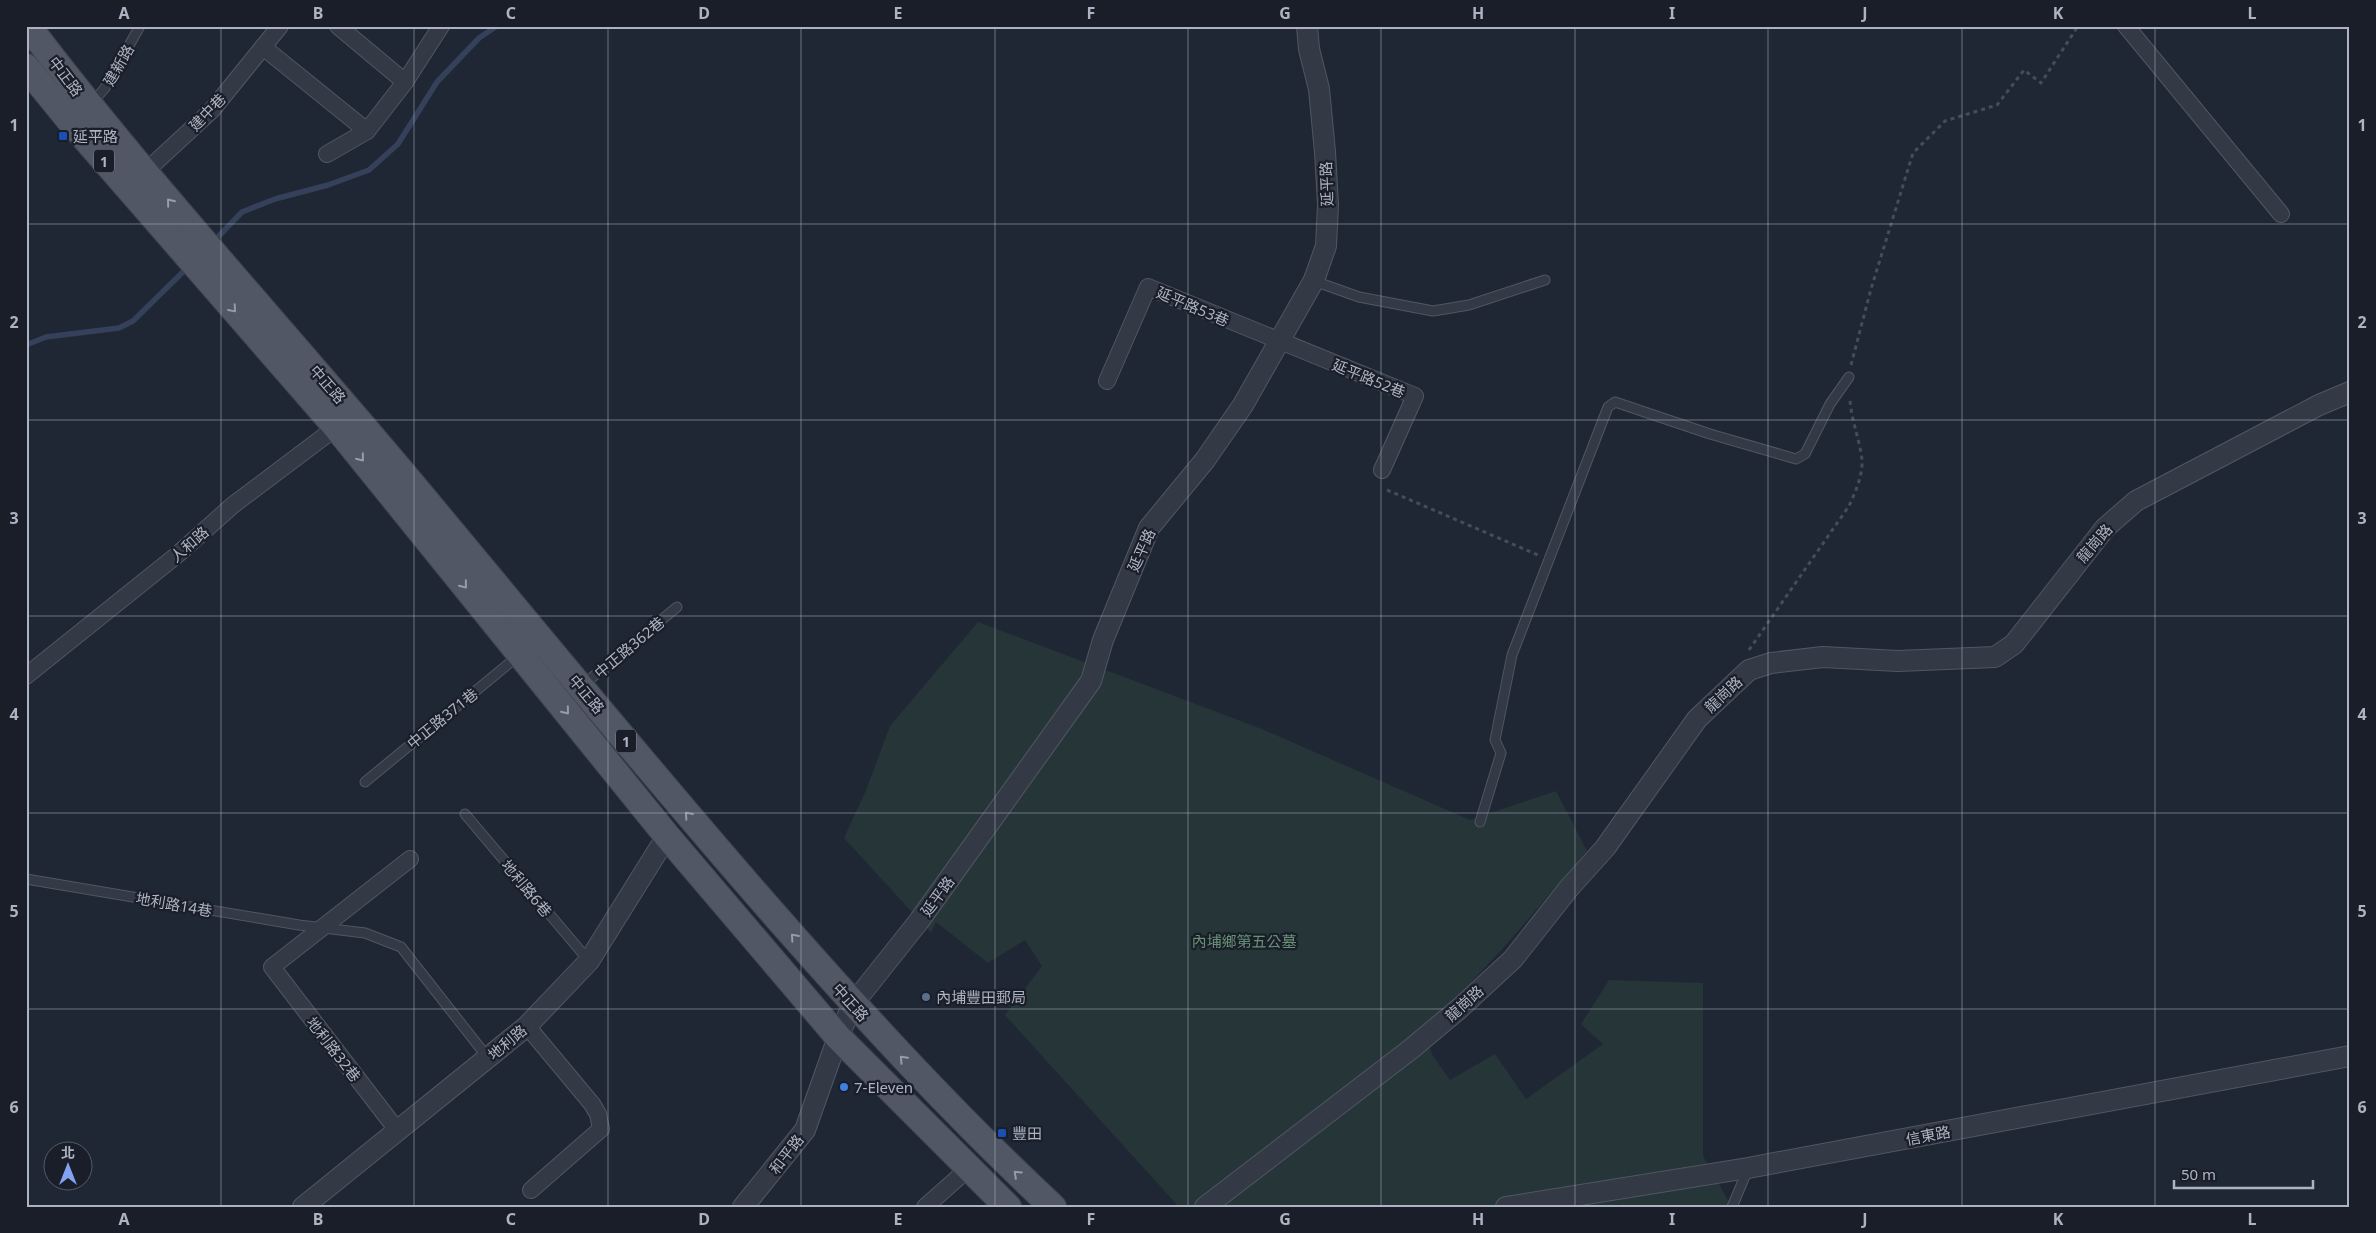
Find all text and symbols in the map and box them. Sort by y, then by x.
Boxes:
text: A [118,2,130,24]
text: B [313,2,323,24]
text: C [506,2,516,24]
text: D [698,2,710,24]
text: E [894,2,903,24]
text: F [1087,2,1095,24]
text: G [1279,2,1291,24]
text: H [1472,2,1484,24]
text: I [1669,2,1675,24]
text: J [1860,2,1868,24]
text: K [2053,2,2064,24]
text: L [2248,2,2257,24]
street label: 建新路 [98,41,138,89]
street label: 中正路 [44,52,88,100]
street label: 建中巷 [184,89,230,135]
text: 1 [9,114,19,136]
text: 1 [2357,114,2367,136]
place label: 延平路 [73,126,118,146]
marker: 延平路 [57,130,69,142]
road number: 1 [94,150,114,172]
street label: 延平路 [1315,161,1337,207]
one-way arrow [168,199,176,208]
street label: 延平路53巷 [1154,282,1232,330]
one-way arrow [227,303,236,312]
text: 2 [9,311,19,333]
text: 2 [2357,311,2367,333]
street label: 延平路52巷 [1329,354,1409,402]
street label: 中正路 [306,360,350,408]
one-way arrow [356,452,364,461]
text: 3 [9,507,19,529]
text: 3 [2357,507,2367,529]
street label: 龍崗路 [2072,519,2116,567]
street label: 人和路 [165,522,213,566]
street label: 延平路 [1123,525,1159,575]
one-way arrow [458,579,467,588]
street label: 中正路362巷 [590,612,668,682]
street label: 中正路 [565,670,609,718]
street label: 龍崗路 [1700,671,1746,717]
street label: 中正路371巷 [402,683,482,753]
text: 4 [9,703,19,725]
text: 4 [2357,703,2367,725]
one-way arrow [560,705,568,714]
road number: 1 [616,729,636,752]
one-way arrow [685,812,693,821]
street label: 地利路6巷 [497,855,557,921]
street label: 延平路 [916,872,958,920]
street label: 地利路14巷 [134,887,214,921]
text: 5 [9,900,19,922]
text: 5 [2357,900,2367,922]
park label: 內埔鄉第五公墓 [1191,931,1297,951]
one-way arrow [791,934,800,943]
street label: 中正路 [829,979,873,1025]
street label: 龍崗路 [1441,981,1487,1025]
place label: 內埔豐田郵局 [936,987,1026,1007]
marker: 內埔豐田郵局 [920,991,932,1003]
street label: 地利路32巷 [302,1012,366,1086]
street label: 地利路 [483,1020,531,1064]
one-way arrow [900,1055,909,1064]
place label: 7-Eleven [854,1077,913,1097]
marker: 7-Eleven [838,1081,850,1093]
text: 6 [9,1096,19,1118]
text: 6 [2357,1096,2367,1118]
street label: 信東路 [1904,1121,1952,1149]
place label: 豐田 [1012,1123,1042,1143]
marker: 豐田 [996,1127,1008,1139]
street label: 和平路 [764,1130,808,1178]
north arrow [42,1140,92,1190]
text: 北 [61,1143,75,1162]
scale bar [2174,1158,2312,1190]
text: 50 m [2181,1164,2216,1184]
one-way arrow [1014,1171,1023,1180]
text: A [118,1208,130,1230]
text: B [313,1208,323,1230]
text: C [506,1208,516,1230]
text: D [698,1208,710,1230]
text: E [894,1208,903,1230]
text: F [1087,1208,1095,1230]
text: G [1279,1208,1291,1230]
text: H [1472,1208,1484,1230]
text: I [1669,1208,1675,1230]
text: J [1860,1208,1868,1230]
text: K [2053,1208,2064,1230]
text: L [2248,1208,2257,1230]

